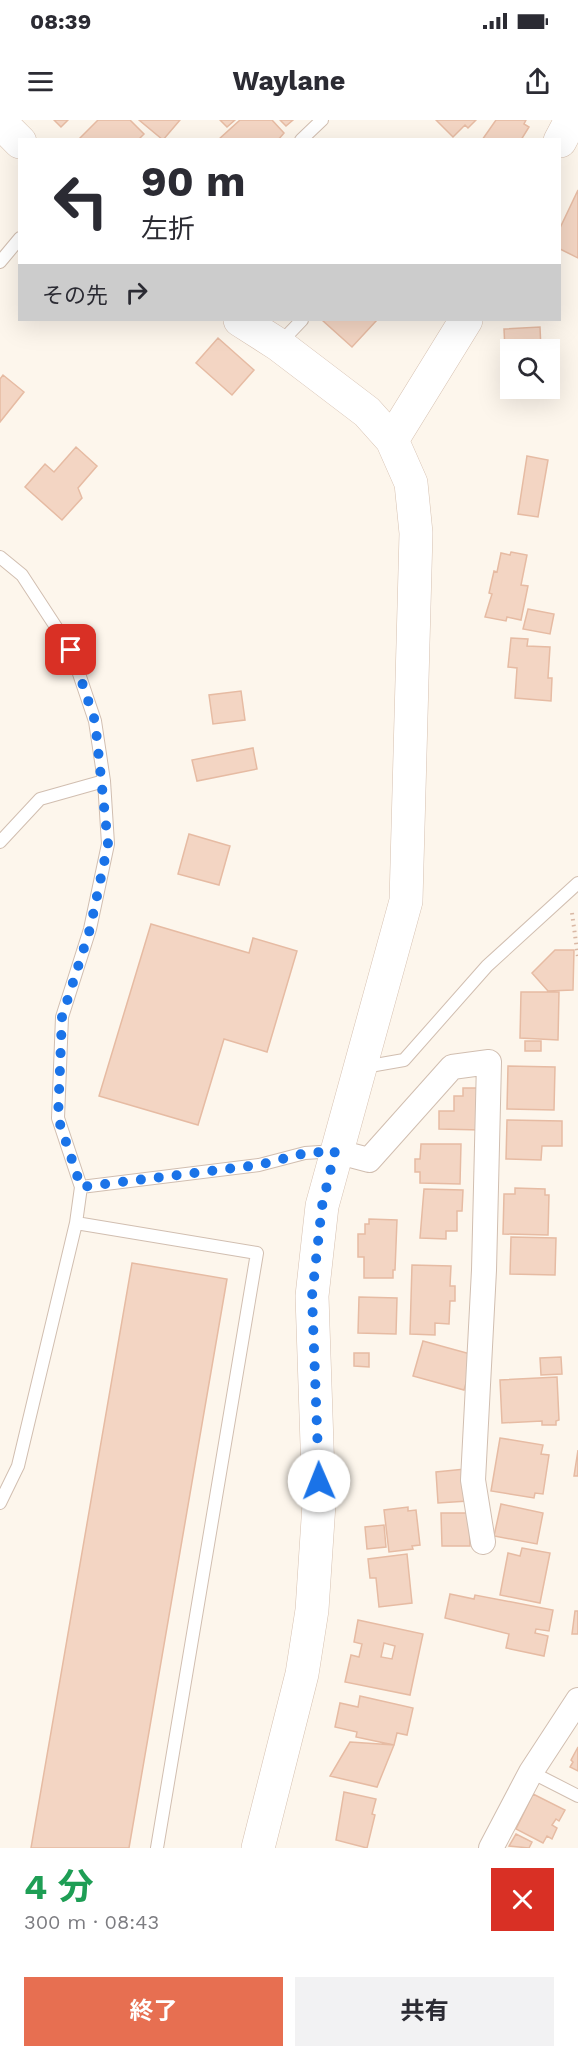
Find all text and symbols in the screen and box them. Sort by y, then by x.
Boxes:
text: 08:39 [30,9,91,34]
icon: menu [24,65,57,98]
text: Waylane [233,65,345,97]
icon: share [521,65,554,98]
text: 90 m [141,157,245,206]
icon: left [42,162,120,240]
text: 左折 [141,213,195,245]
icon: right [120,276,153,309]
text: その先 [42,283,108,308]
map controls [500,339,560,399]
button: search [500,339,560,399]
pin [45,624,96,675]
icon: arrive [54,633,87,666]
position arrow [287,1449,351,1513]
text: 4 分 [24,1866,94,1908]
button: close [491,1868,554,1931]
text: 300 m · 08:43 [24,1910,159,1934]
button: 終了 [24,1977,283,2046]
button: 共有 [295,1977,554,2046]

